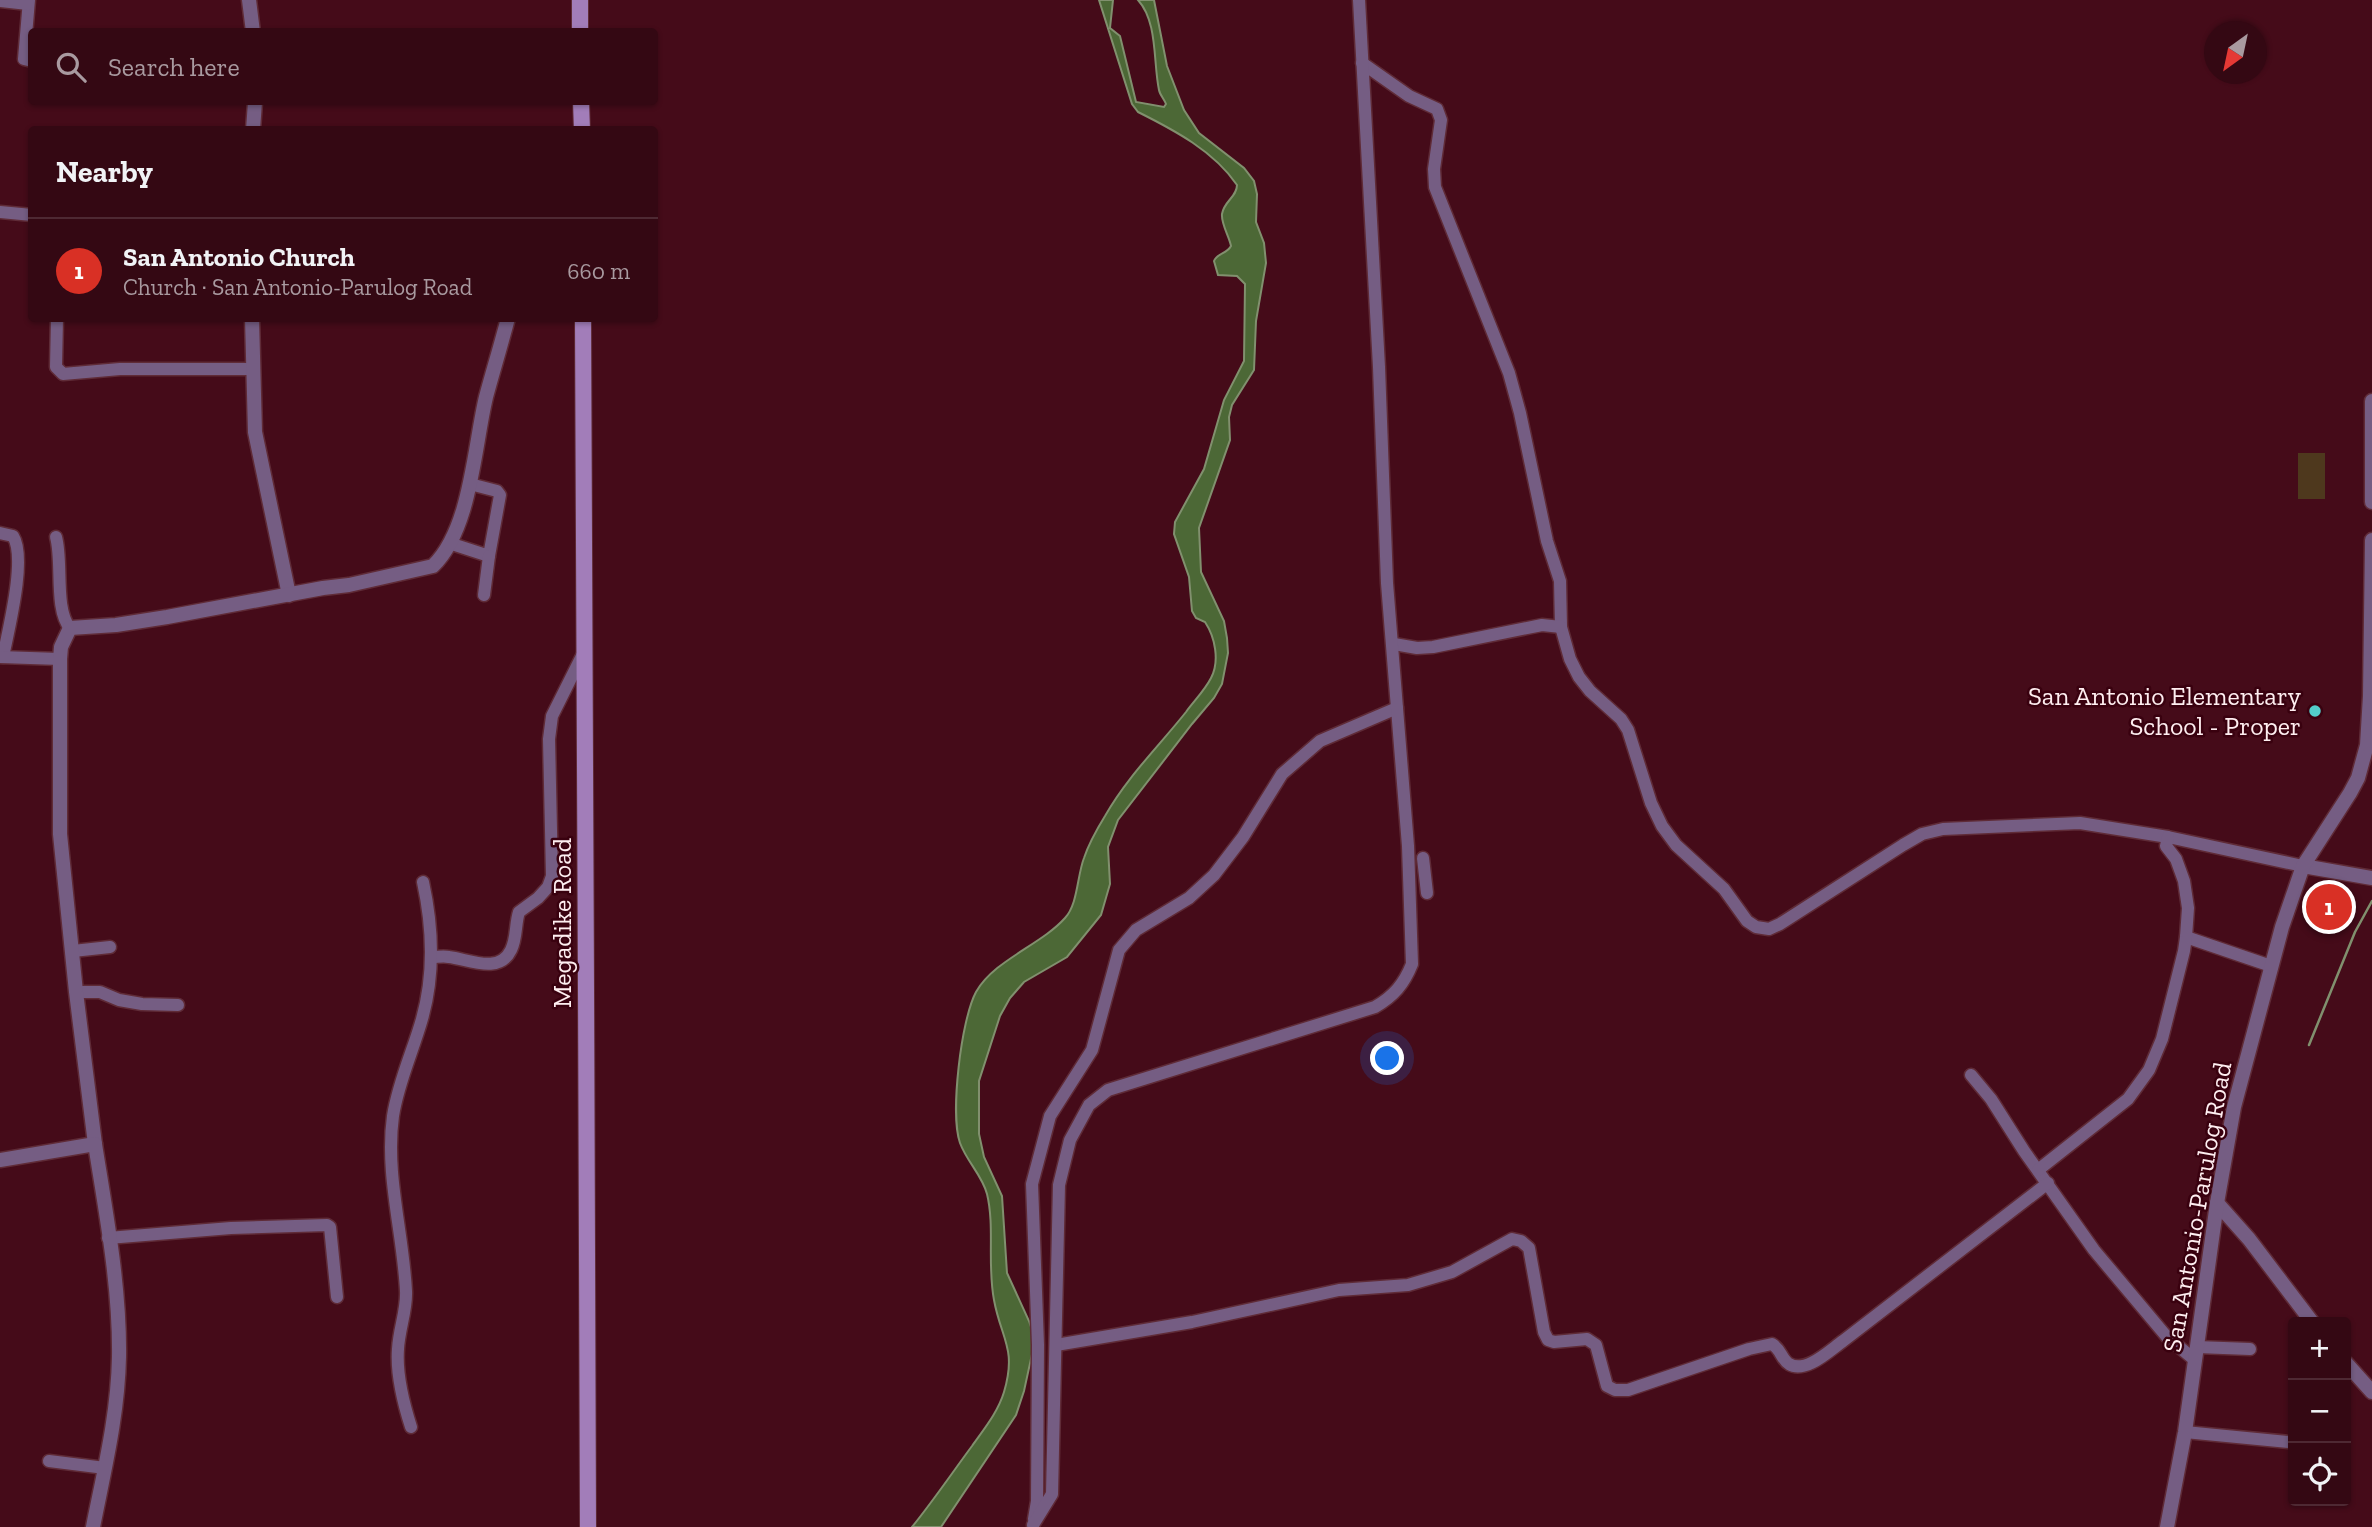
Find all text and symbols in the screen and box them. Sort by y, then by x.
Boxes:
north arrow [2204,21,2267,84]
search box [28,28,658,105]
icon: search [52,48,90,86]
text: Search here [108,51,240,83]
text: Nearby [56,154,153,190]
text: San Antonio Church [123,241,355,273]
text: 1 [74,257,84,285]
text: 660 m [567,257,630,285]
text: Church · San Antonio-Parulog Road [123,273,472,301]
place label: San Antonio Elementary School - Proper [2028,680,2302,742]
marker: San Antonio Elementary School - Proper [2307,703,2323,719]
street label: Megadike Road [546,838,578,1008]
pin: 1 [2306,881,2352,933]
your location [1370,1041,1404,1075]
street label: San Antonio-Parulog Road [2156,1059,2238,1355]
map controls [2288,1317,2351,1506]
button: + [2288,1317,2351,1380]
button: − [2288,1380,2351,1443]
button: locate [2288,1443,2351,1506]

